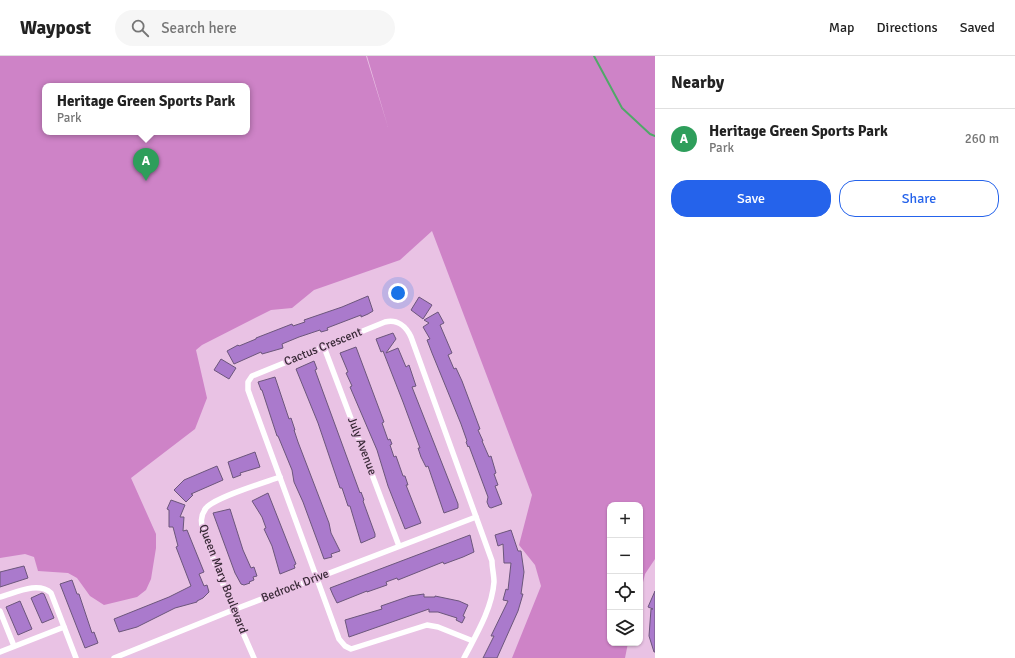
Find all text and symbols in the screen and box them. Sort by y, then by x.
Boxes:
search box [115,10,395,46]
text: Waypost [20,16,91,40]
icon: search [129,17,151,39]
text: Search here [161,19,237,37]
text: Map [829,19,855,36]
text: Directions [877,19,938,36]
text: Saved [960,19,995,36]
text: Nearby [671,72,724,93]
popup [42,83,250,135]
text: Heritage Green Sports Park [57,92,235,110]
text: Park [57,110,82,126]
text: Heritage Green Sports Park [709,122,888,140]
text: A [680,131,688,147]
text: 260 m [965,131,999,147]
text: Park [709,140,734,156]
pin: A [133,148,159,181]
button: Save [671,180,831,217]
button: Share [839,180,999,217]
your location [388,283,408,303]
street label: Cactus Crescent [282,325,364,369]
street label: July Avenue [344,415,380,477]
map controls [607,502,643,646]
button: + [607,502,643,538]
street label: Queen Mary Boulevard [195,522,251,636]
button: − [607,538,643,574]
street label: Bedrock Drive [259,566,331,606]
button: locate [607,574,643,610]
button: layers [607,610,643,646]

